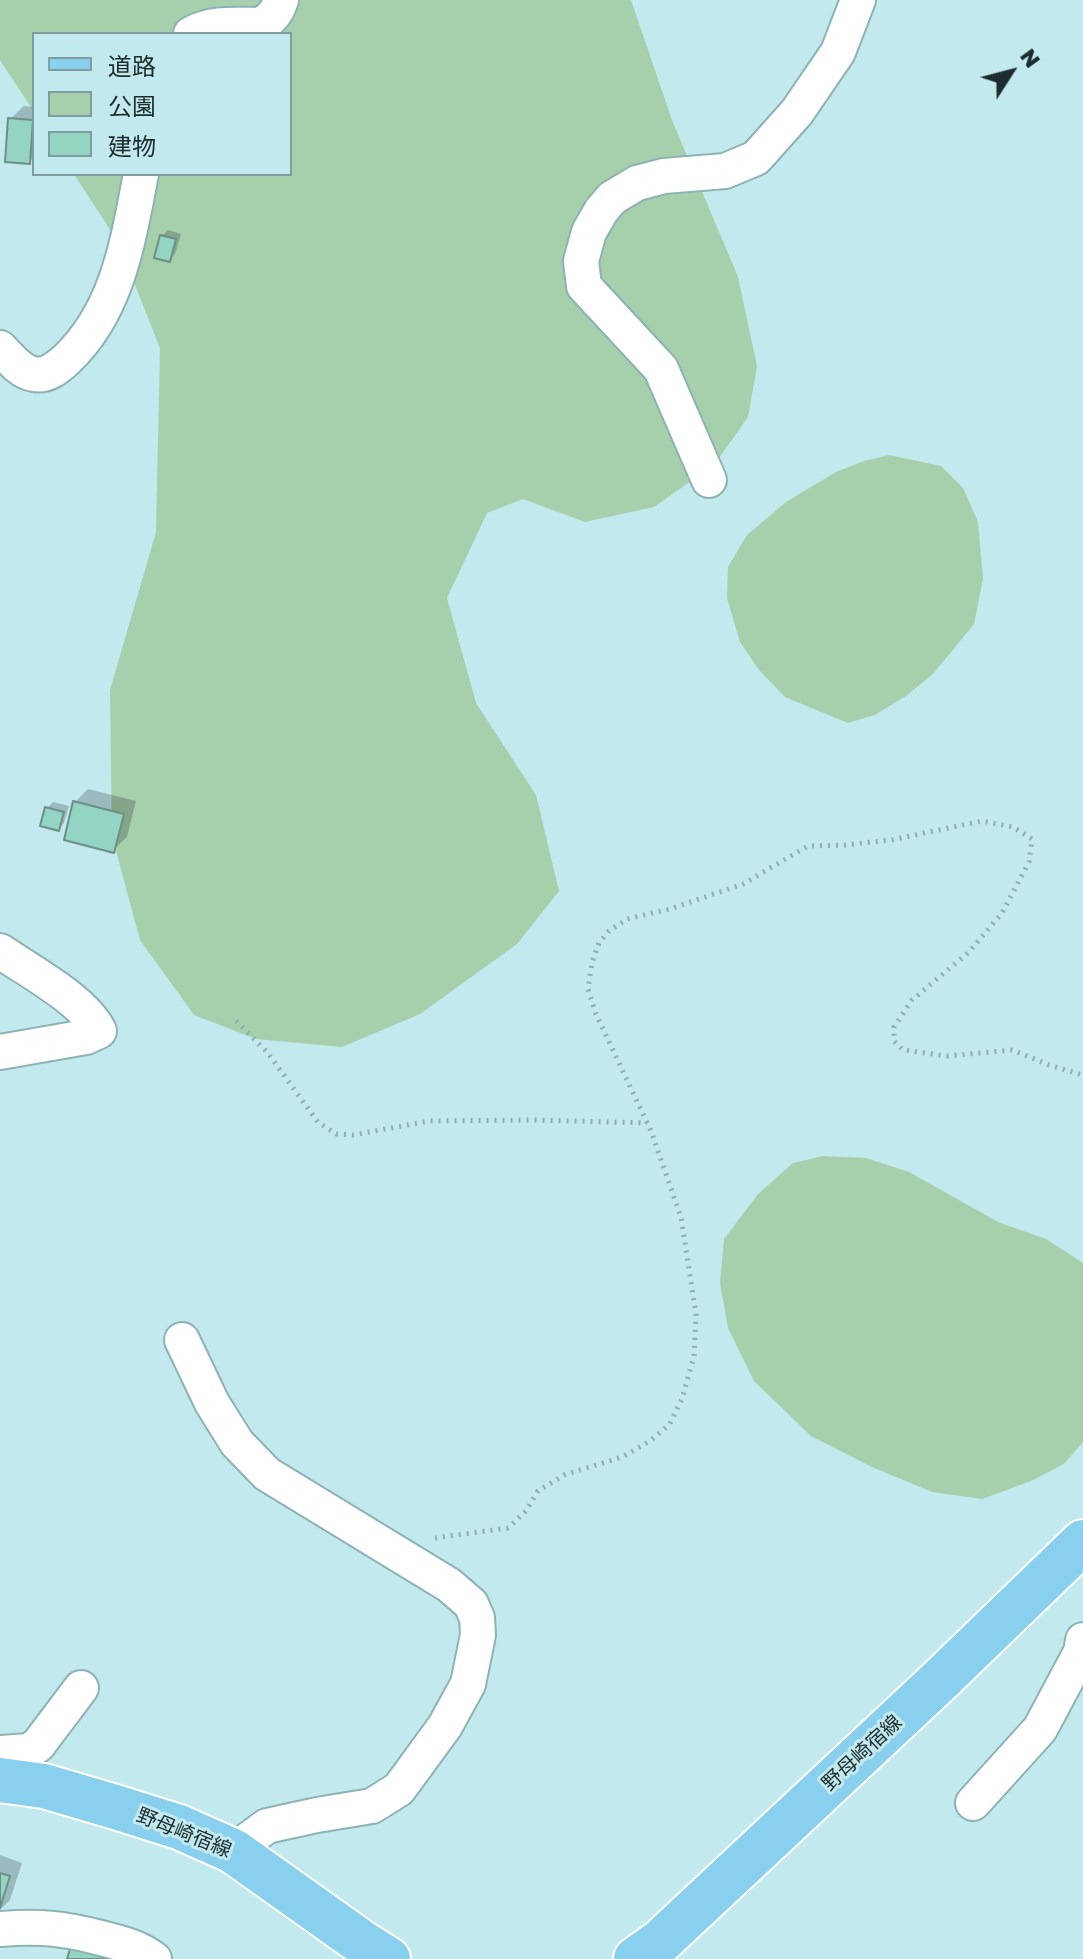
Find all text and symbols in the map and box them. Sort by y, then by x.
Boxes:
legend [32,32,292,176]
north arrow [971,32,1051,112]
text: N [1015,43,1047,72]
text: 道路 [108,51,156,80]
text: 公園 [108,91,156,120]
text: 建物 [108,131,156,160]
street label: 野母崎宿線 [817,1710,907,1796]
street label: 野母崎宿線 [133,1803,235,1863]

